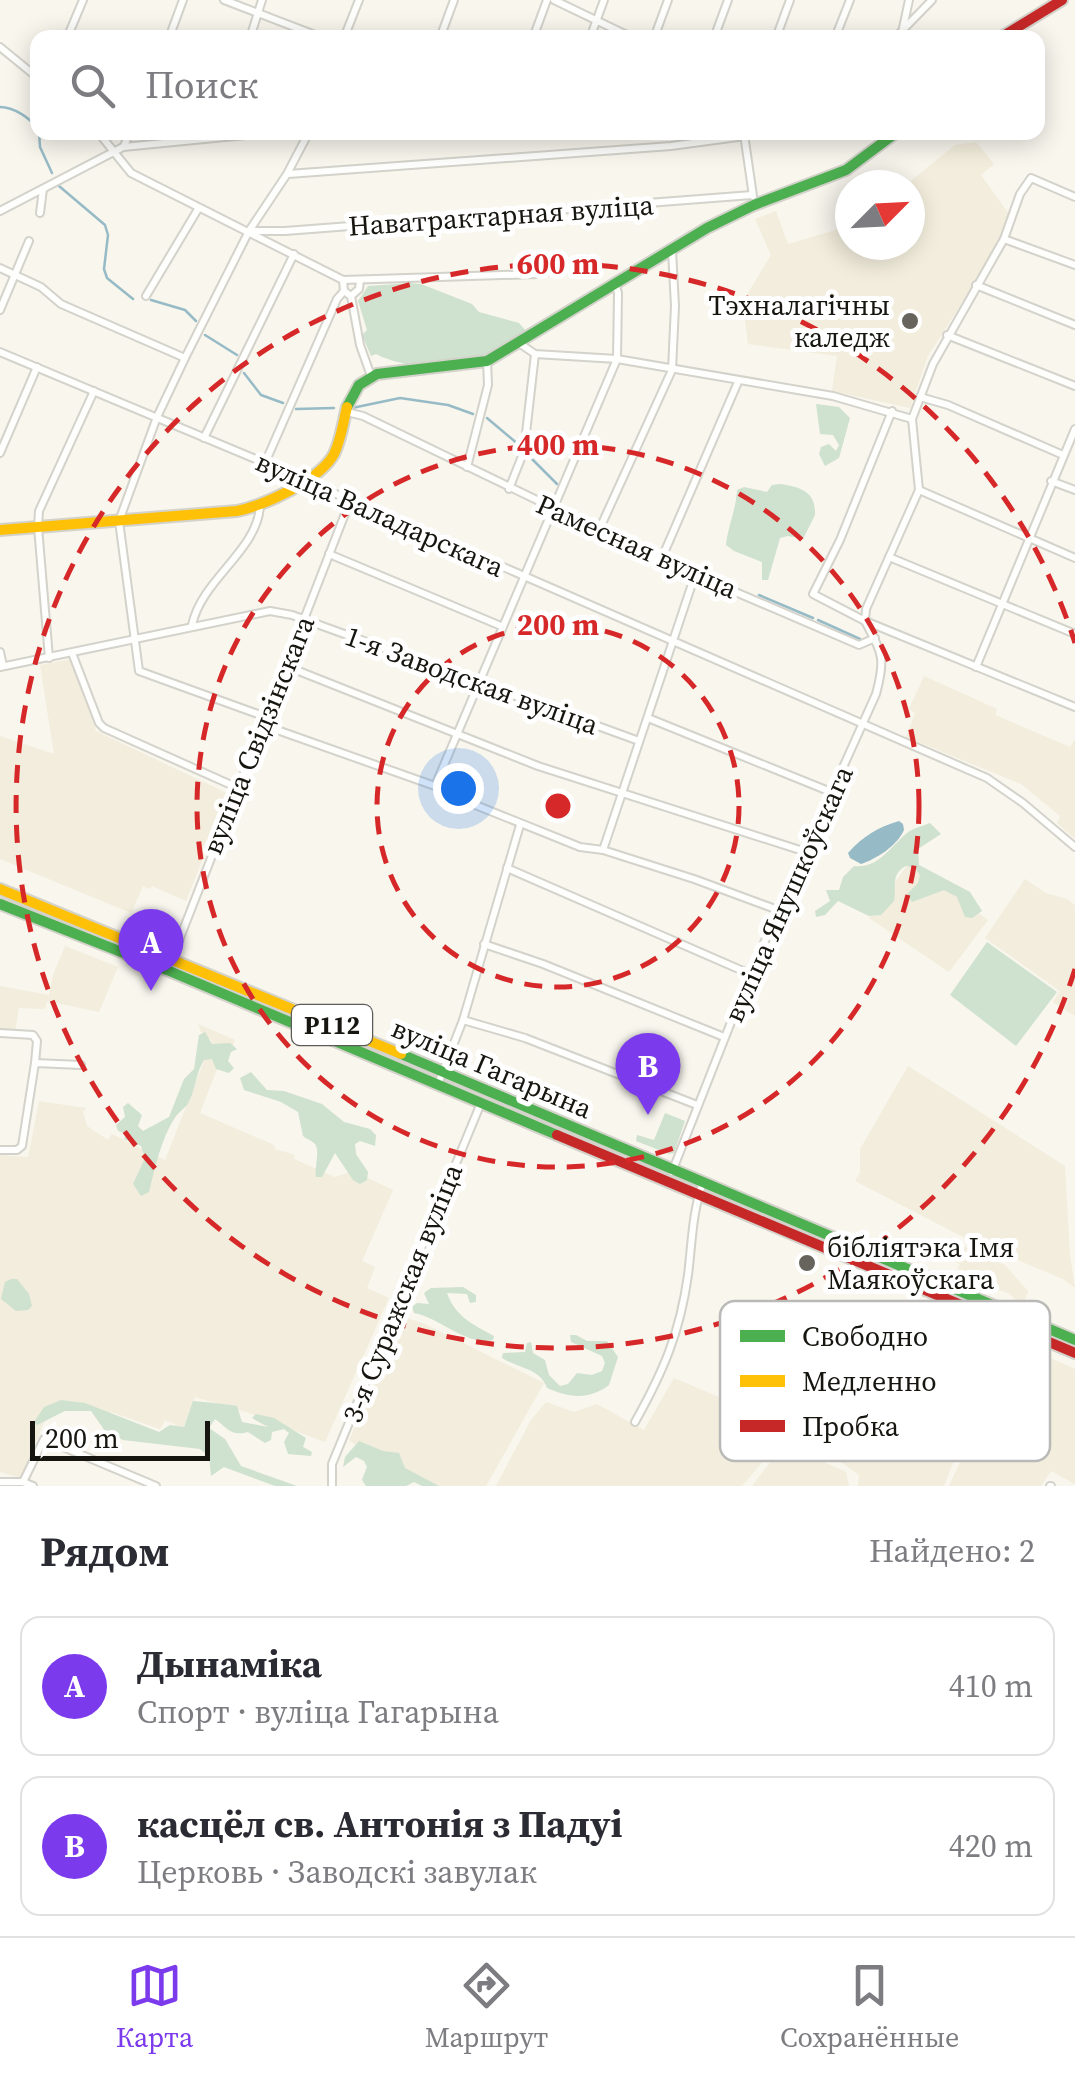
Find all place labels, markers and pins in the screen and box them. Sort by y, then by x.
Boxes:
place label: Тэхналагічны каледж [708,286,890,356]
marker: Тэхналагічны каледж [899,310,921,332]
centre of rings [540,788,576,824]
pin: A [118,908,184,991]
pin: B [616,1032,680,1115]
place label: бібліятэка Імя Маякоўскага [827,1228,1014,1298]
marker: бібліятэка Імя Маякоўскага [796,1252,818,1274]

